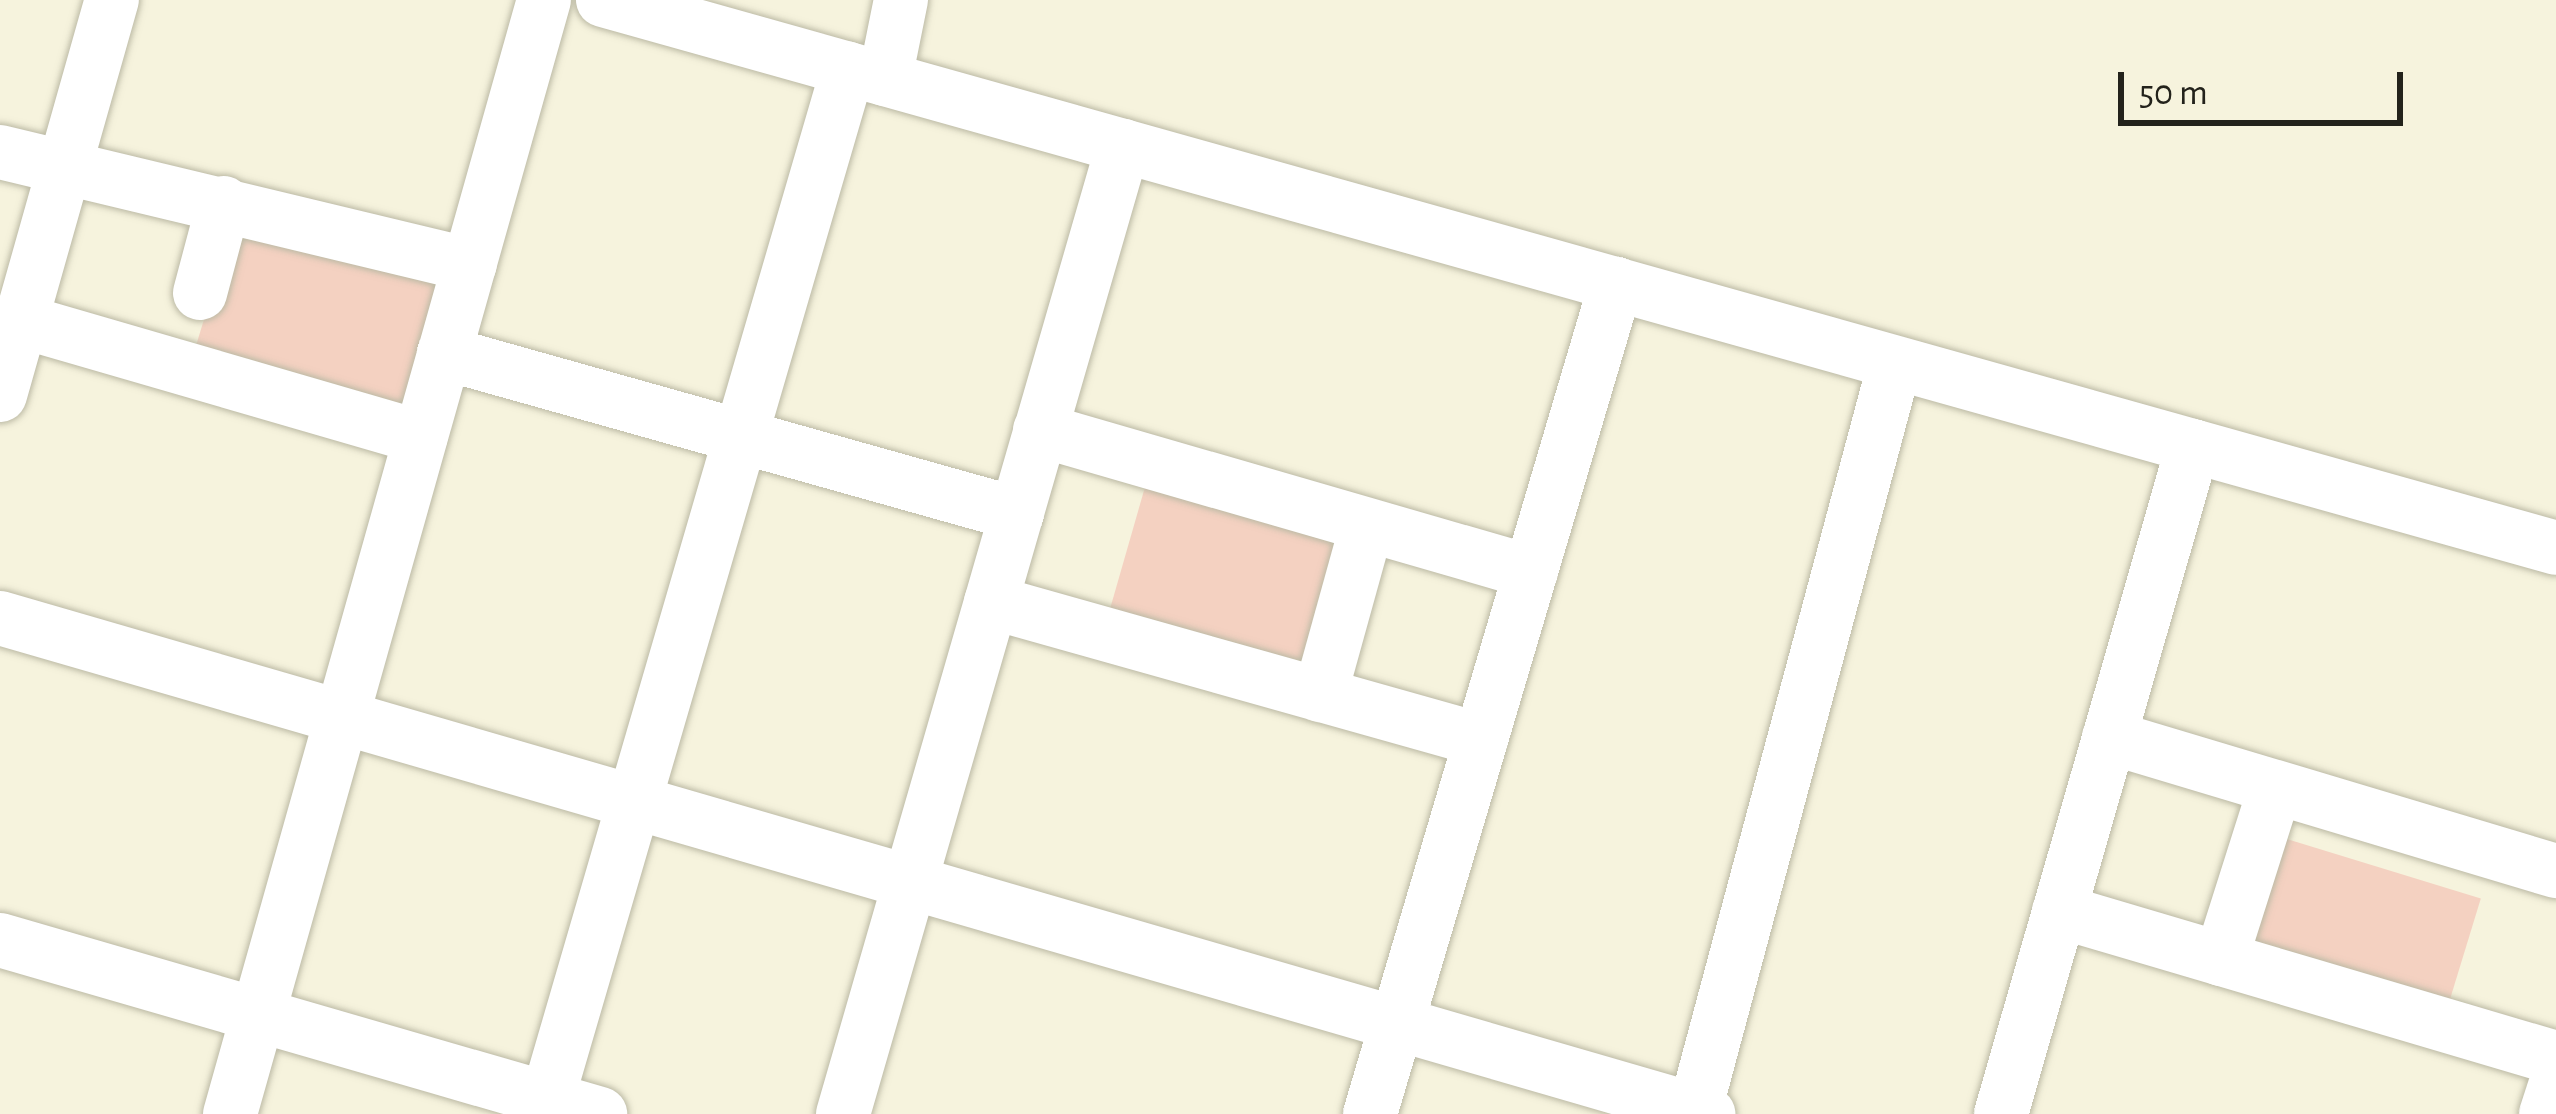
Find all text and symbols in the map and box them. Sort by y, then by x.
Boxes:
scale bar [2124,48,2409,122]
text: 50 m [2139,75,2208,111]

